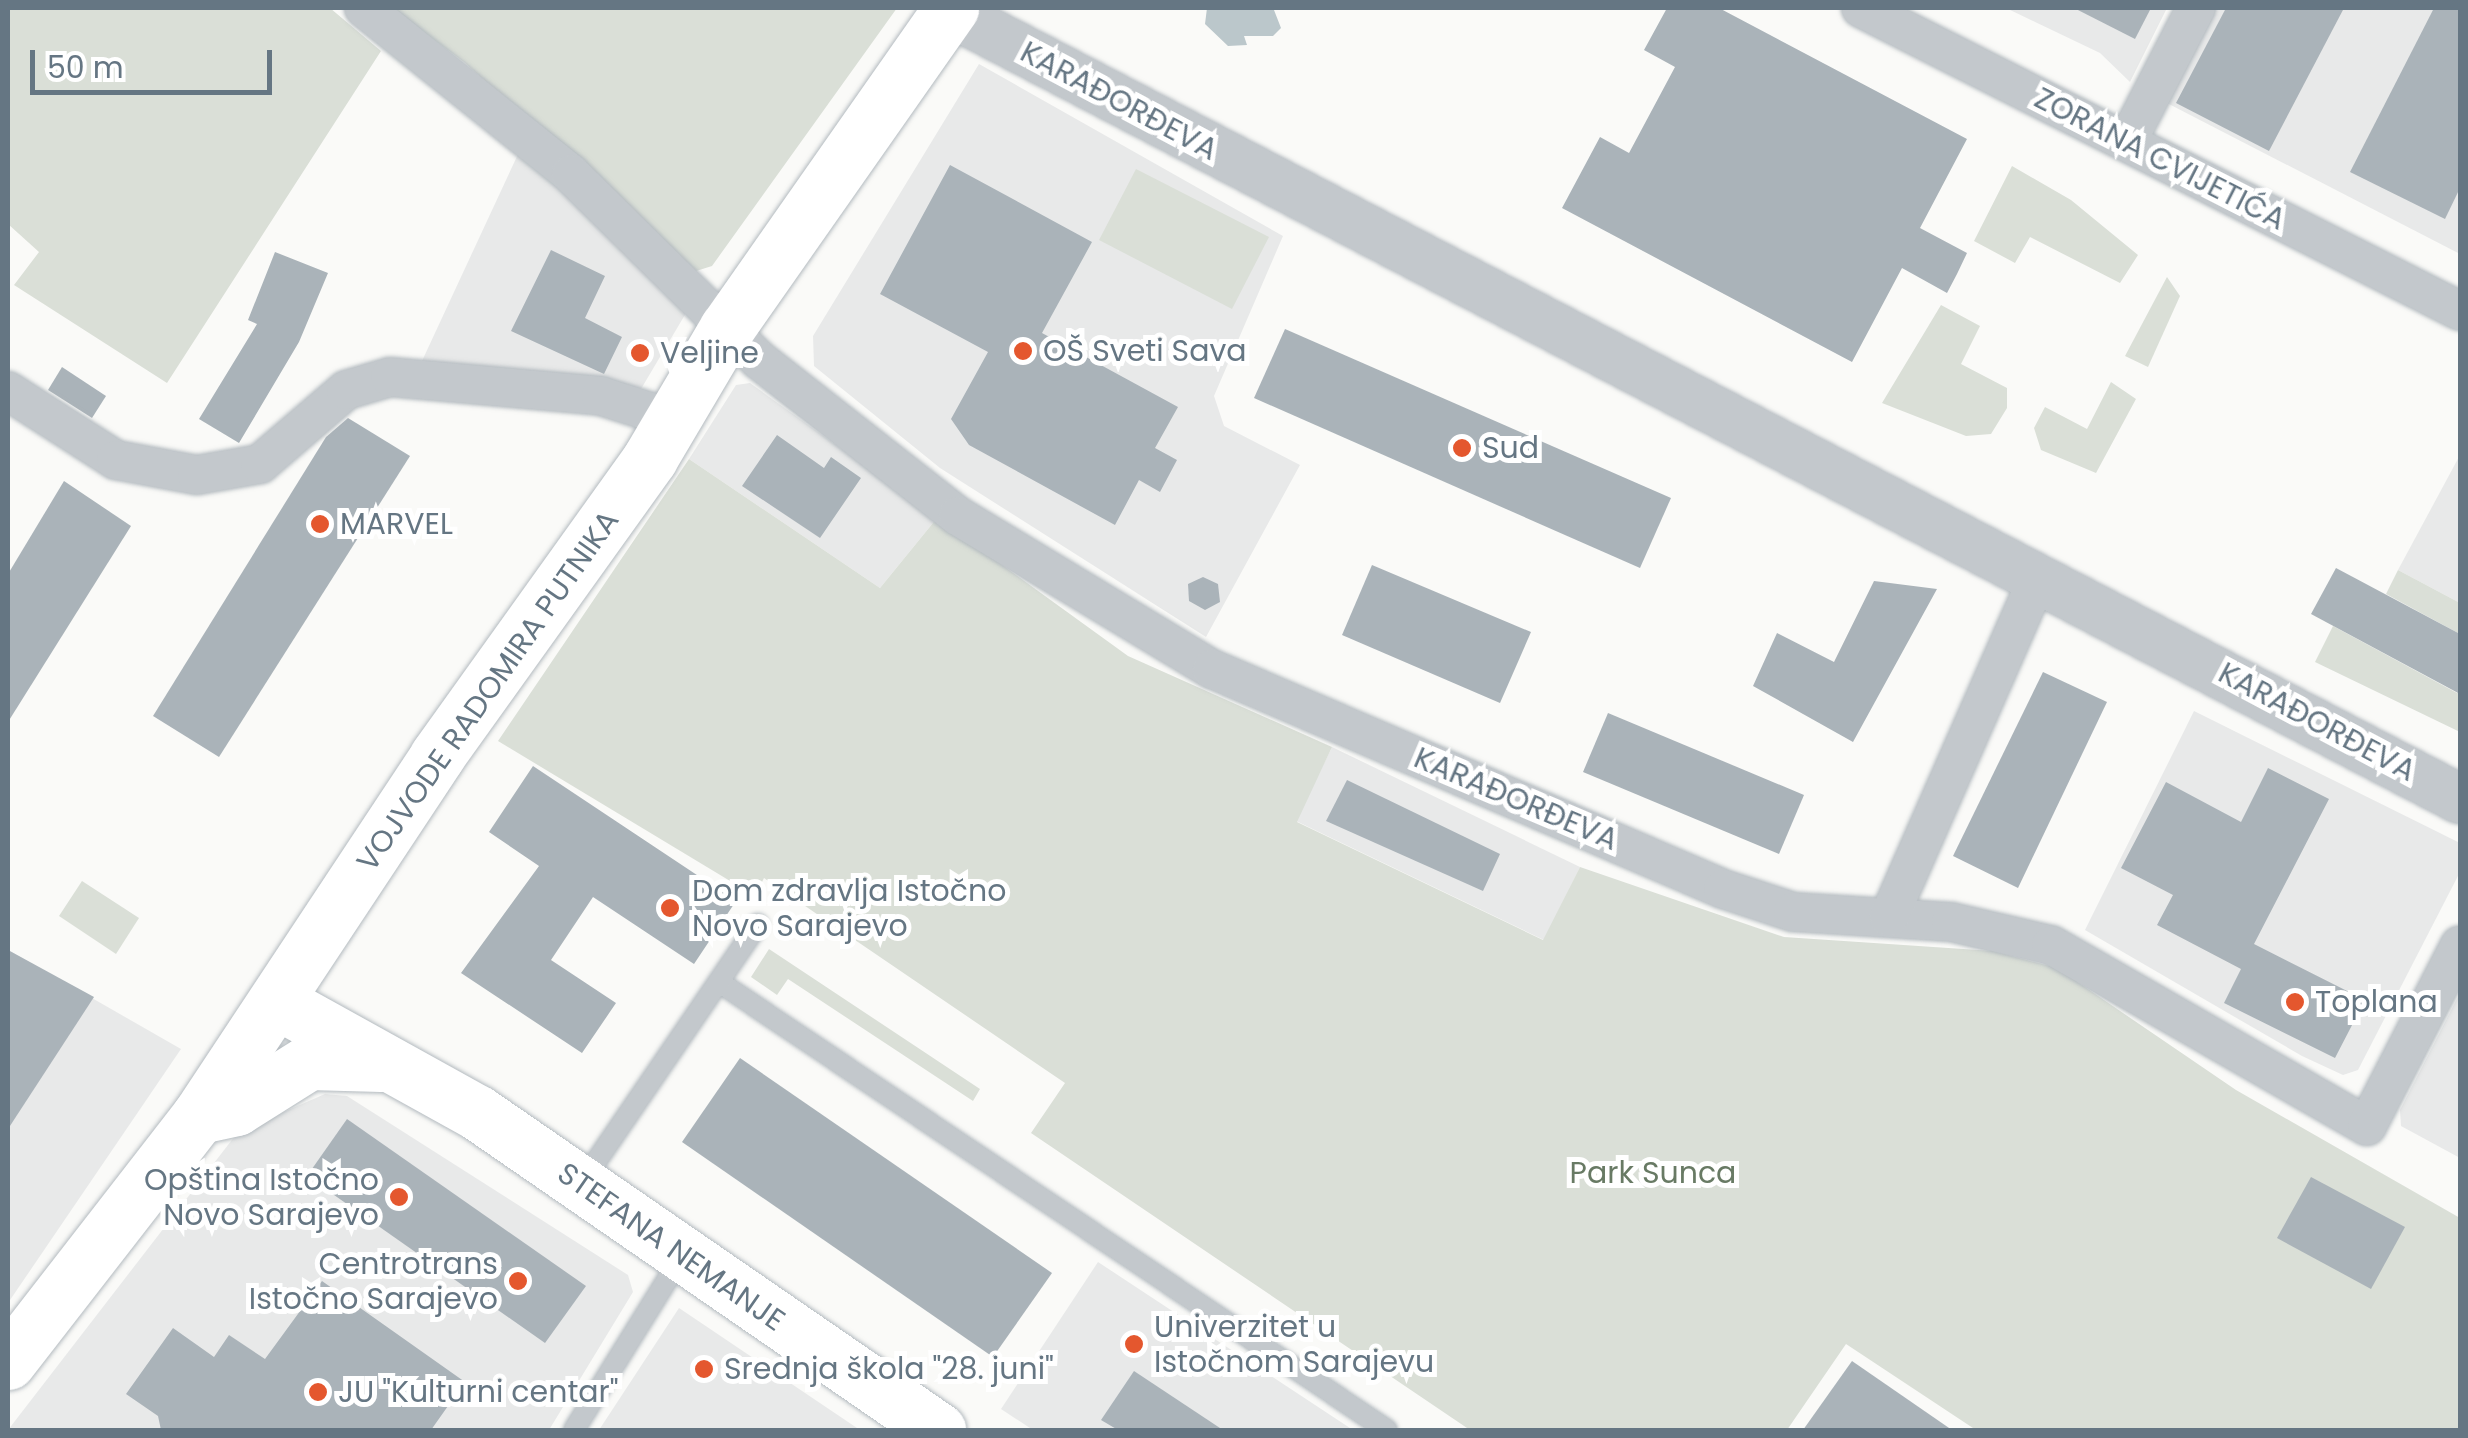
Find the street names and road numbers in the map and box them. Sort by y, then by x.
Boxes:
street label: KARAĐORĐEVA [1014,34,1224,168]
street label: ZORANA CVIJETIĆA [2029,80,2291,238]
street label: VOJVODE RADOMIRA PUTNIKA [349,504,627,878]
street label: KARAĐORĐEVA [2212,655,2422,789]
street label: KARAĐORĐEVA [1409,740,1623,858]
street label: STEFANA NEMANJE [551,1155,791,1339]

